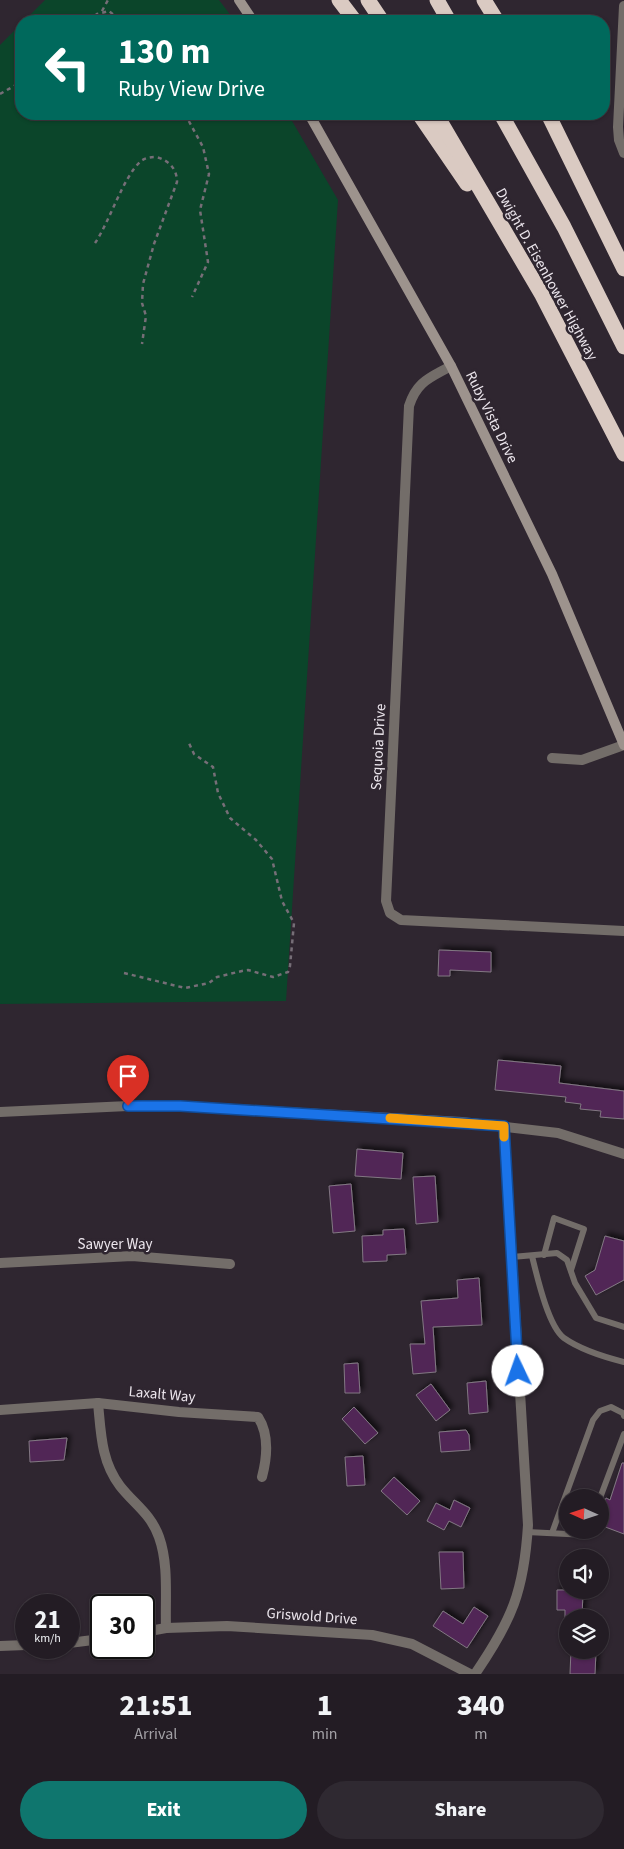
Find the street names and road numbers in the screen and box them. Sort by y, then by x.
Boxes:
street label: Dwight D. Eisenhower Highway [490,184,603,364]
street label: Ruby Vista Drive [460,368,523,467]
street label: Sequoia Drive [366,703,391,791]
street label: Sawyer Way [77,1234,153,1255]
street label: Laxalt Way [128,1381,196,1408]
street label: Griswold Drive [266,1603,358,1630]

